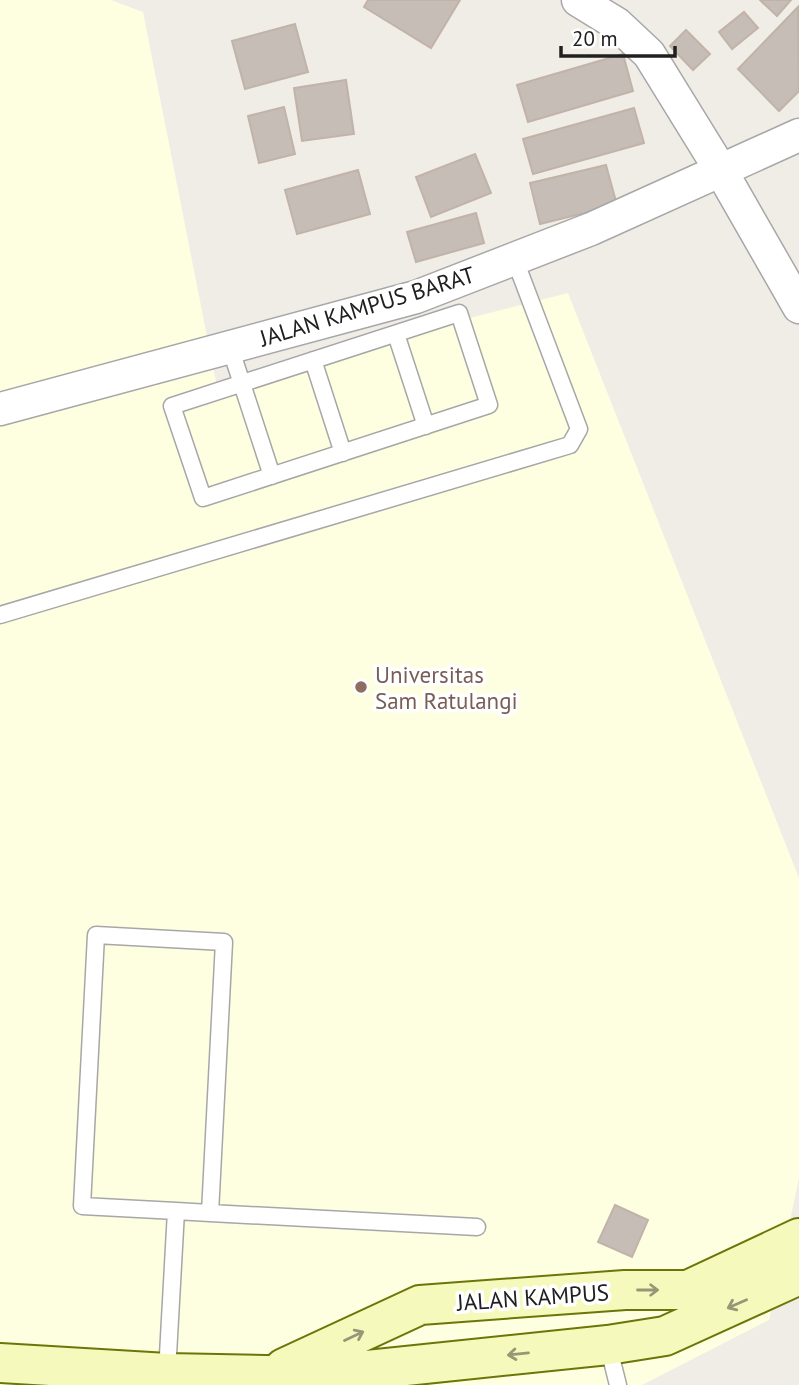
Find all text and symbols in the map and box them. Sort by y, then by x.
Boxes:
scale bar [561,14,675,58]
text: 20 m [572,25,618,52]
street label: JALAN KAMPUS BARAT [255,259,478,353]
place label: Universitas Sam Ratulangi [375,660,518,715]
marker: Universitas Sam Ratulangi [353,679,369,695]
street label: JALAN KAMPUS [455,1277,610,1317]
one-way arrow [636,1283,659,1297]
one-way arrow [727,1298,749,1311]
one-way arrow [343,1329,364,1342]
one-way arrow [507,1348,529,1361]

